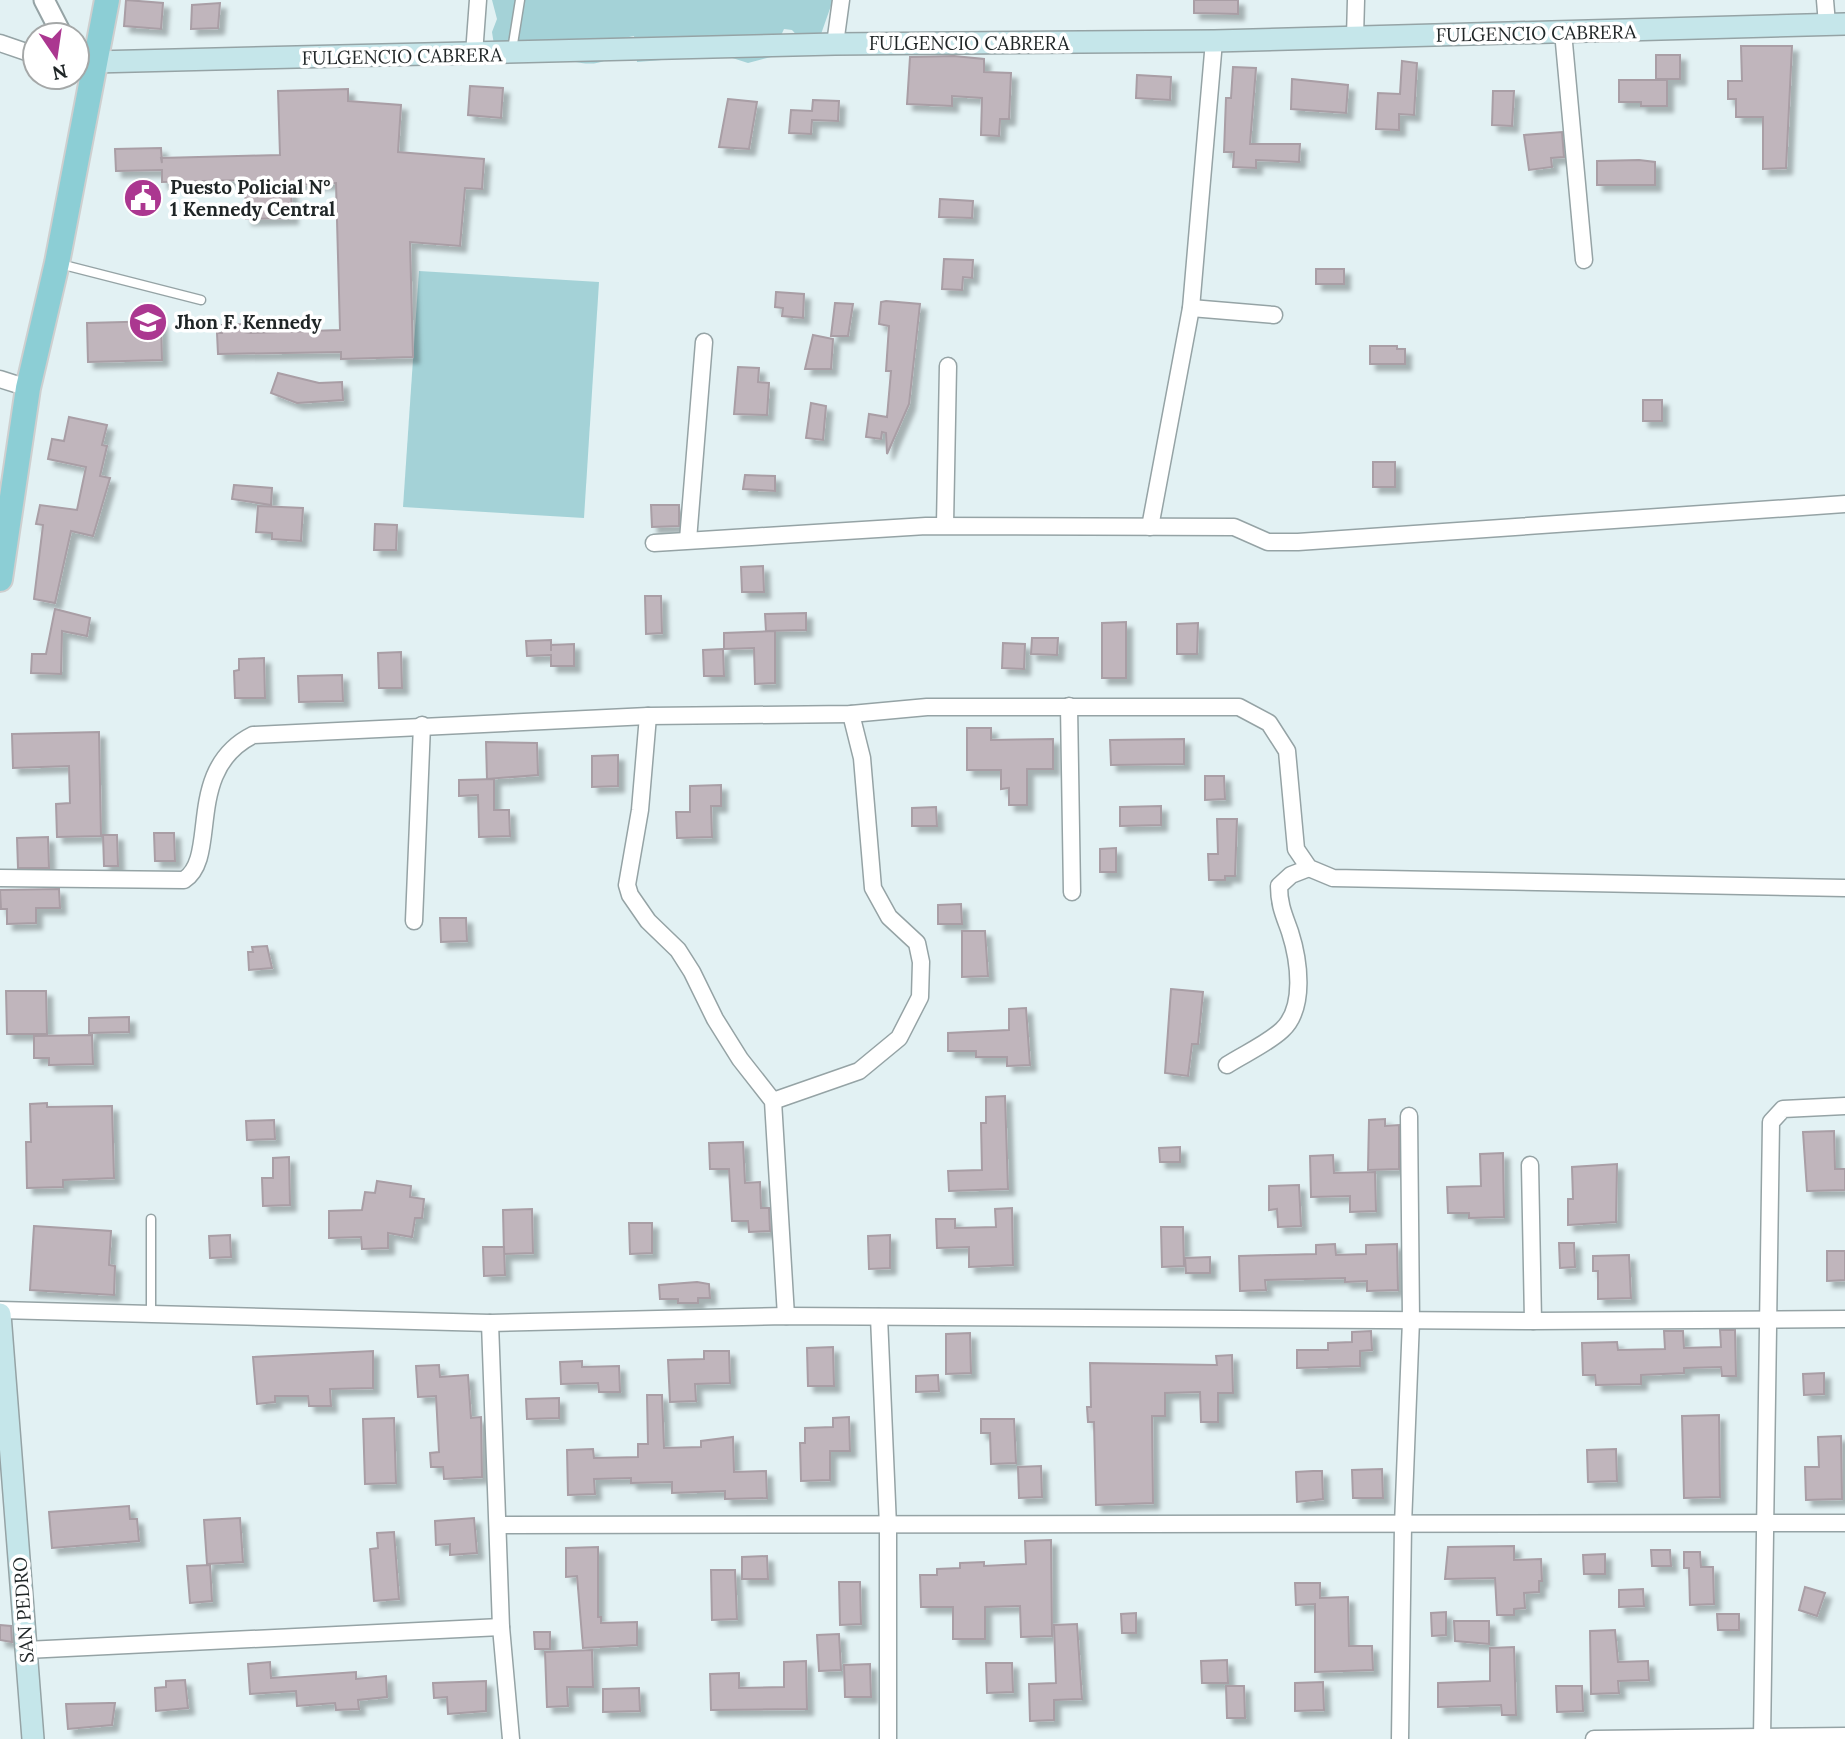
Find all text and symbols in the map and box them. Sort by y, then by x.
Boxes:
street label: FULGENCIO CABRERA [1435,19,1638,47]
north arrow [21,21,91,91]
street label: FULGENCIO CABRERA [869,31,1070,55]
street label: FULGENCIO CABRERA [301,42,504,70]
text: N [50,59,70,86]
place label: Puesto Policial N° 1 Kennedy Central [170,175,335,221]
public building icon: Puesto Policial N° 1 Kennedy Central [122,177,164,219]
school or university icon: Jhon F. Kennedy [127,301,169,343]
place label: Jhon F. Kennedy [175,310,322,334]
street label: SAN PEDRO [7,1556,39,1664]

